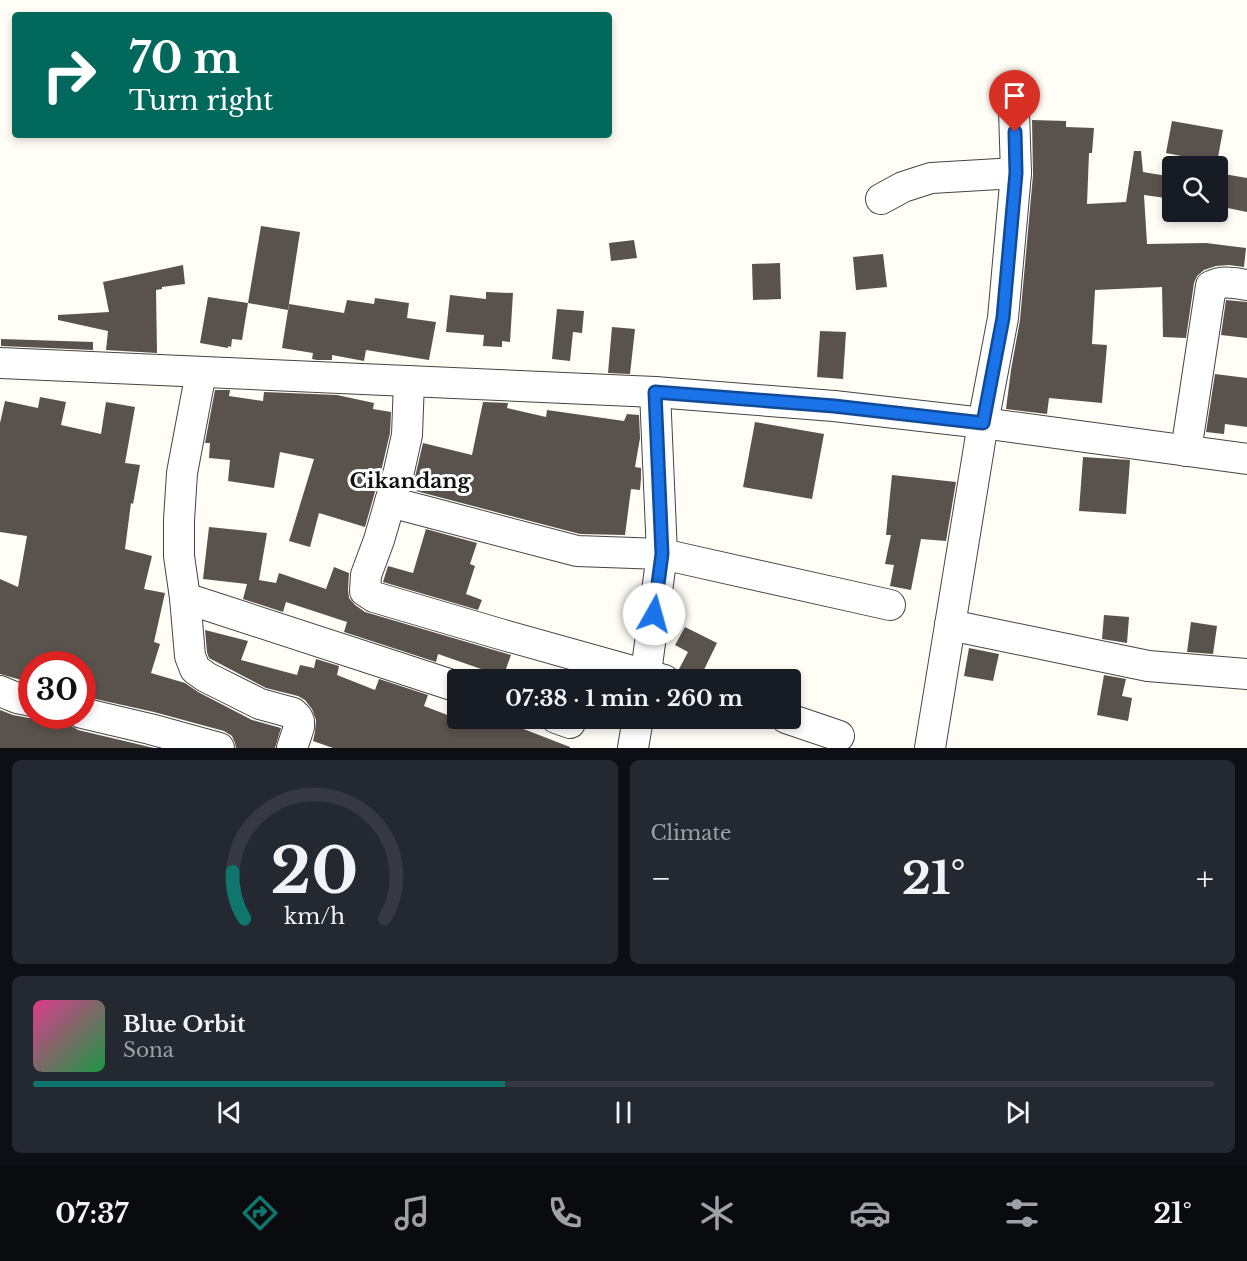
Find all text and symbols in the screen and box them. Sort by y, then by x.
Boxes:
text: 70 m [129,32,240,84]
icon: right [30,36,108,114]
pin [989,70,1040,132]
icon: arrive [998,79,1031,112]
text: Turn right [129,84,273,117]
map controls [1162,156,1228,222]
button: search [1162,156,1228,222]
district label: Cikandang [350,468,472,494]
position arrow [622,582,686,646]
speed limit sign: 30 [18,651,96,729]
text: 07:38 · 1 min · 260 m [505,685,743,712]
text: Climate [651,821,731,845]
text: 20 [271,832,359,910]
text: 21° [902,850,966,906]
text: − [651,858,671,899]
text: + [1196,858,1214,899]
text: km/h [284,903,345,930]
text: Blue Orbit [123,1011,245,1038]
text: Sona [123,1038,174,1062]
icon: previous [213,1096,246,1129]
icon: pause [607,1096,640,1129]
icon: next [1001,1096,1034,1129]
icon: directions [239,1192,281,1234]
icon: music [391,1192,433,1234]
icon: phone [544,1192,586,1234]
icon: climate [696,1192,738,1234]
icon: car [849,1192,891,1234]
icon: filters [1001,1192,1043,1234]
text: 07:37 [55,1197,128,1230]
text: 21° [1153,1197,1192,1230]

